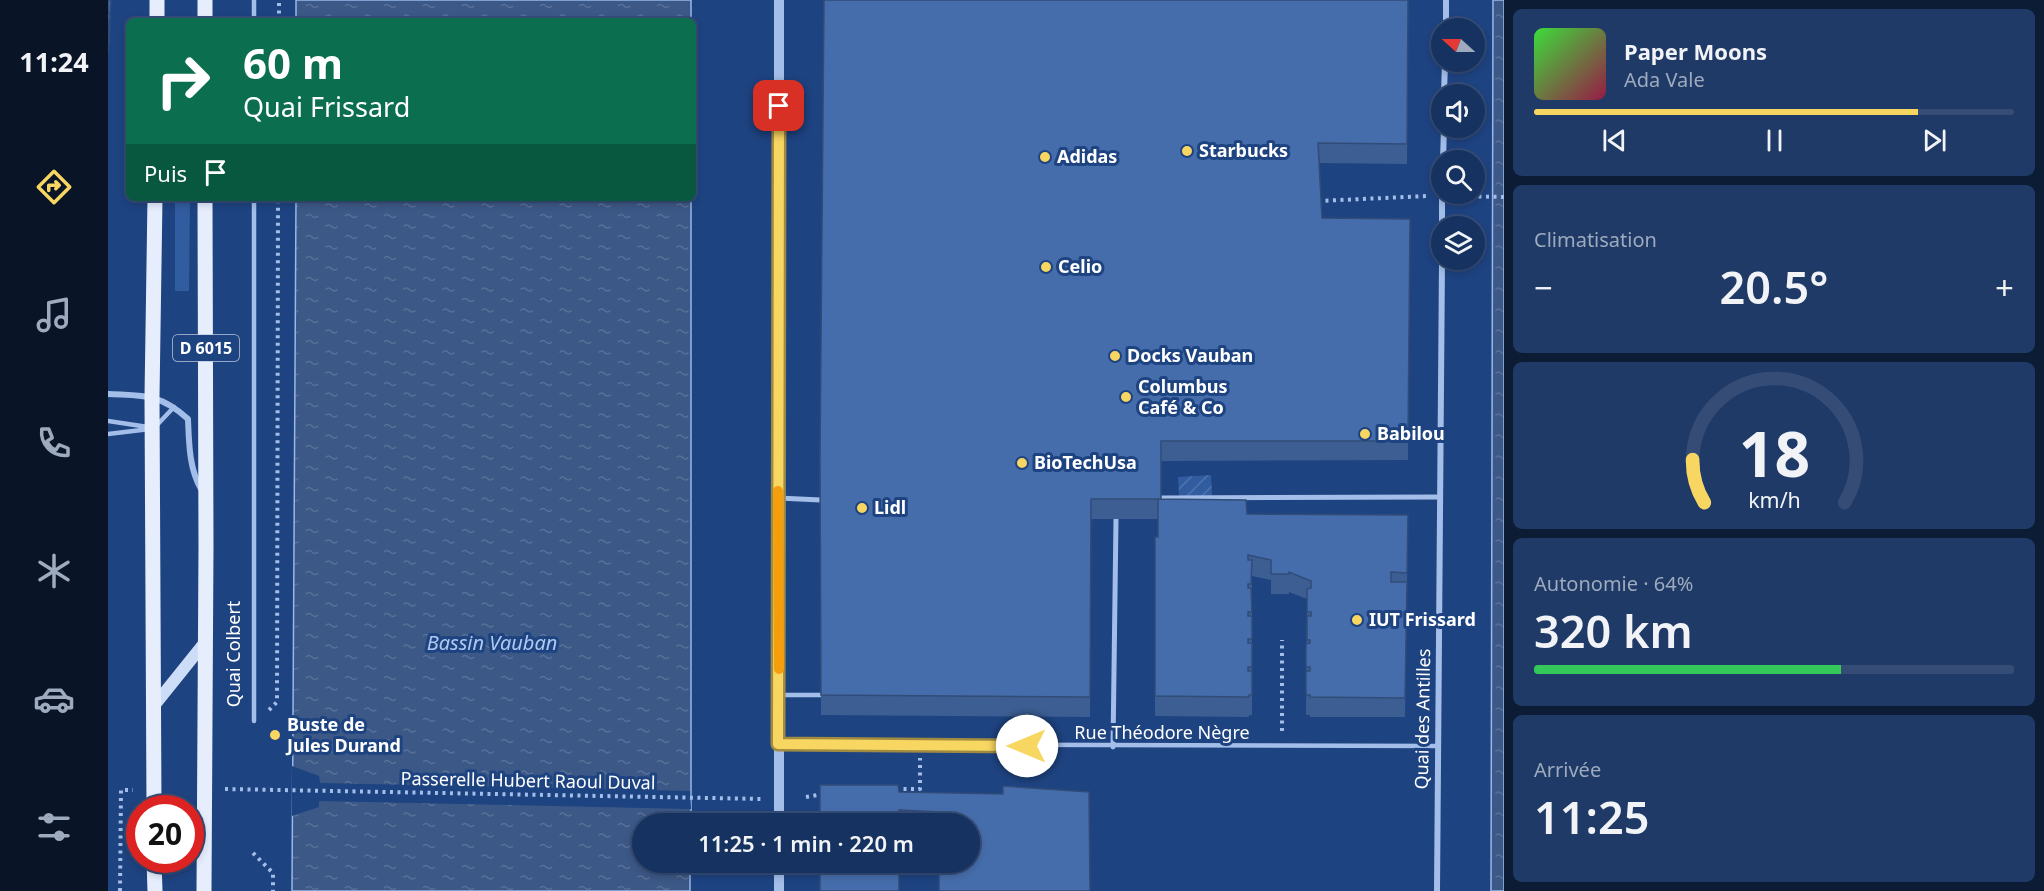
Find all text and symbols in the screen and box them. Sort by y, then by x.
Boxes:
north arrow [1431,18,1485,72]
map controls [1431,18,1485,270]
text: 60 m [243,34,343,91]
text: Paper Moons [1624,36,1767,66]
icon: right [144,42,222,120]
text: 11:24 [19,43,89,80]
text: Ada Vale [1624,66,1705,93]
pin [753,80,804,131]
button: sound [1431,84,1485,138]
text: Quai Frissard [243,88,410,125]
icon: arrive [762,89,795,122]
icon: previous [1598,124,1631,157]
icon: pause [1758,124,1791,157]
icon: next [1918,124,1951,157]
place label: Starbucks [1199,138,1288,162]
place label: Adidas [1057,144,1117,168]
marker: Starbucks [1180,144,1194,158]
marker: Adidas [1038,150,1052,164]
button: search [1431,150,1485,204]
icon: arrive [199,156,232,189]
text: Puis [144,158,187,188]
icon: directions [33,166,75,208]
button: layers [1431,216,1485,270]
text: Climatisation [1534,226,1657,253]
place label: Celio [1058,254,1102,278]
text: 20.5° [1720,256,1828,317]
marker: Celio [1039,260,1053,274]
text: − [1534,265,1553,310]
text: + [1995,265,2014,310]
icon: music [33,294,75,336]
road number: D 6015 [173,335,239,361]
place label: Docks Vauban [1127,343,1253,367]
marker: Docks Vauban [1108,349,1122,363]
place label: Columbus Café & Co [1138,374,1228,419]
marker: Columbus Café & Co [1119,390,1133,404]
text: 18 [1738,410,1810,495]
place label: Babilou [1377,421,1445,445]
icon: phone [33,422,75,464]
marker: Babilou [1358,427,1372,441]
place label: BioTechUsa [1034,450,1137,474]
marker: BioTechUsa [1015,456,1029,470]
text: km/h [1748,485,1800,514]
place label: Lidl [874,495,906,519]
marker: Lidl [855,501,869,515]
icon: climate [33,550,75,592]
text: Autonomie · 64% [1534,570,1693,597]
street label: Quai Colbert [221,600,245,707]
text: 320 km [1534,600,1693,661]
place label: IUT Frissard [1369,607,1476,631]
marker: IUT Frissard [1350,613,1364,627]
water label: Bassin Vauban [427,629,557,656]
street label: Quai des Antilles [1409,648,1435,790]
icon: car [33,678,75,720]
place label: Buste de Jules Durand [285,712,401,757]
position arrow [995,714,1059,778]
street label: Rue Théodore Nègre [1074,720,1250,744]
marker: Buste de Jules Durand [268,728,282,742]
text: Arrivée [1534,756,1601,783]
street label: Passerelle Hubert Raoul Duval [400,766,656,794]
text: 11:25 [1534,786,1649,847]
speed limit sign: 20 [126,795,204,873]
icon: filters [33,806,75,848]
text: 11:25 · 1 min · 220 m [698,828,914,858]

